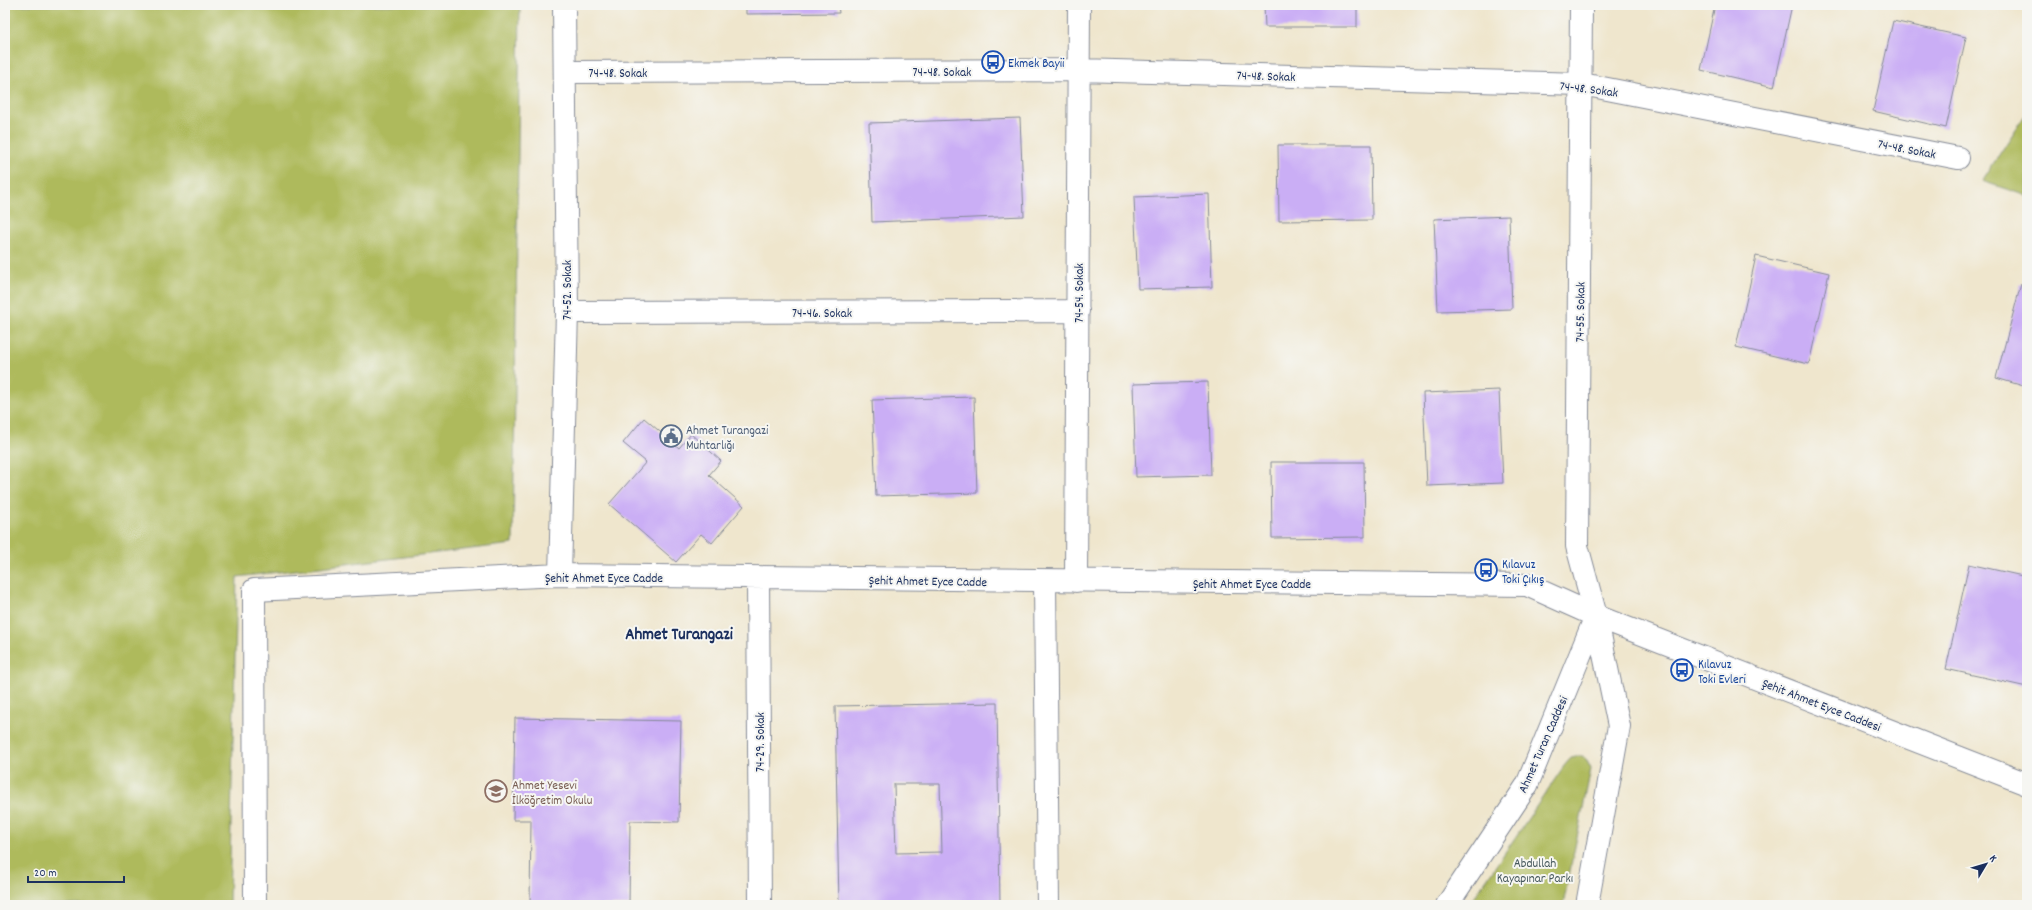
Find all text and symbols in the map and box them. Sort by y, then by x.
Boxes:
bus stop icon: Ekmek Bayii [980,49,1006,75]
place label: Ekmek Bayii [1008,55,1065,74]
street label: 74-48. Sokak [913,64,971,83]
street label: 74-48. Sokak [589,65,647,84]
street label: 74-48. Sokak [1236,67,1296,88]
street label: 74-48. Sokak [1558,77,1619,103]
street label: 74-48. Sokak [1876,136,1937,165]
street label: 74-52. Sokak [559,260,578,320]
street label: 74-54. Sokak [1071,263,1090,323]
street label: 74-55. Sokak [1571,282,1592,342]
street label: 74-46. Sokak [792,305,852,324]
place label: Ahmet Turangazi Muhtarlığı [686,422,769,456]
public building icon: Ahmet Turangazi Muhtarlığı [658,423,684,449]
place label: Kılavuz Toki Çıkış [1502,556,1545,590]
bus stop icon: Kılavuz Toki Çıkış [1473,557,1499,583]
street label: Şehit Ahmet Eyce Cadde [545,570,663,589]
street label: Şehit Ahmet Eyce Cadde [869,572,987,593]
street label: Şehit Ahmet Eyce Cadde [1193,576,1311,595]
district label: Ahmet Turangazi [625,624,734,648]
place label: Kılavuz Toki Evleri [1698,656,1746,690]
bus stop icon: Kılavuz Toki Evleri [1669,657,1695,683]
street label: Şehit Ahmet Eyce Caddesi [1759,675,1884,738]
street label: Ahmet Turan Caddesi [1514,693,1574,797]
street label: 74-29. Sokak [752,712,771,772]
place label: Ahmet Yesevi İlköğretim Okulu [512,777,592,811]
school or university icon: Ahmet Yesevi İlköğretim Okulu [483,778,509,804]
north arrow [1966,844,2006,884]
text: K [1984,852,2000,866]
park label: Abdullah Kayapınar Parkı [1497,855,1573,889]
scale bar [28,858,124,884]
text: 20 m [34,865,57,882]

